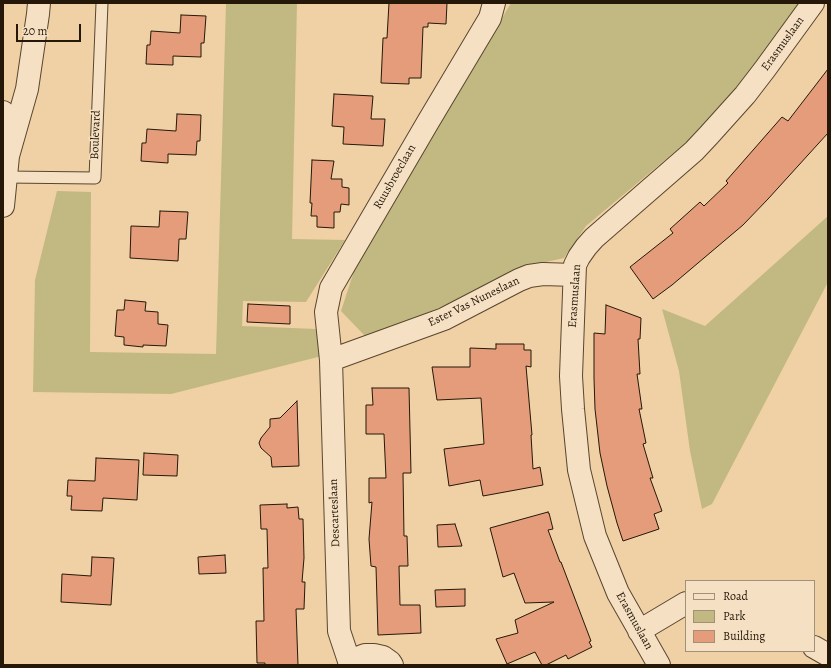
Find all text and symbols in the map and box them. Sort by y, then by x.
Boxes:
street label: Erasmuslaan [758,14,808,74]
scale bar [18,16,83,42]
text: 20 m [23,23,47,39]
street label: Boulevard [88,110,104,160]
street label: Ruusbroeclaan [371,142,419,212]
street label: Erasmuslaan [566,264,584,328]
street label: Ester Vas Nuneslaan [426,274,522,330]
street label: Descarteslaan [327,478,343,548]
legend [685,580,815,652]
text: Road [723,588,748,604]
street label: Erasmuslaan [612,590,656,652]
text: Park [723,608,746,624]
text: Building [723,628,765,644]

